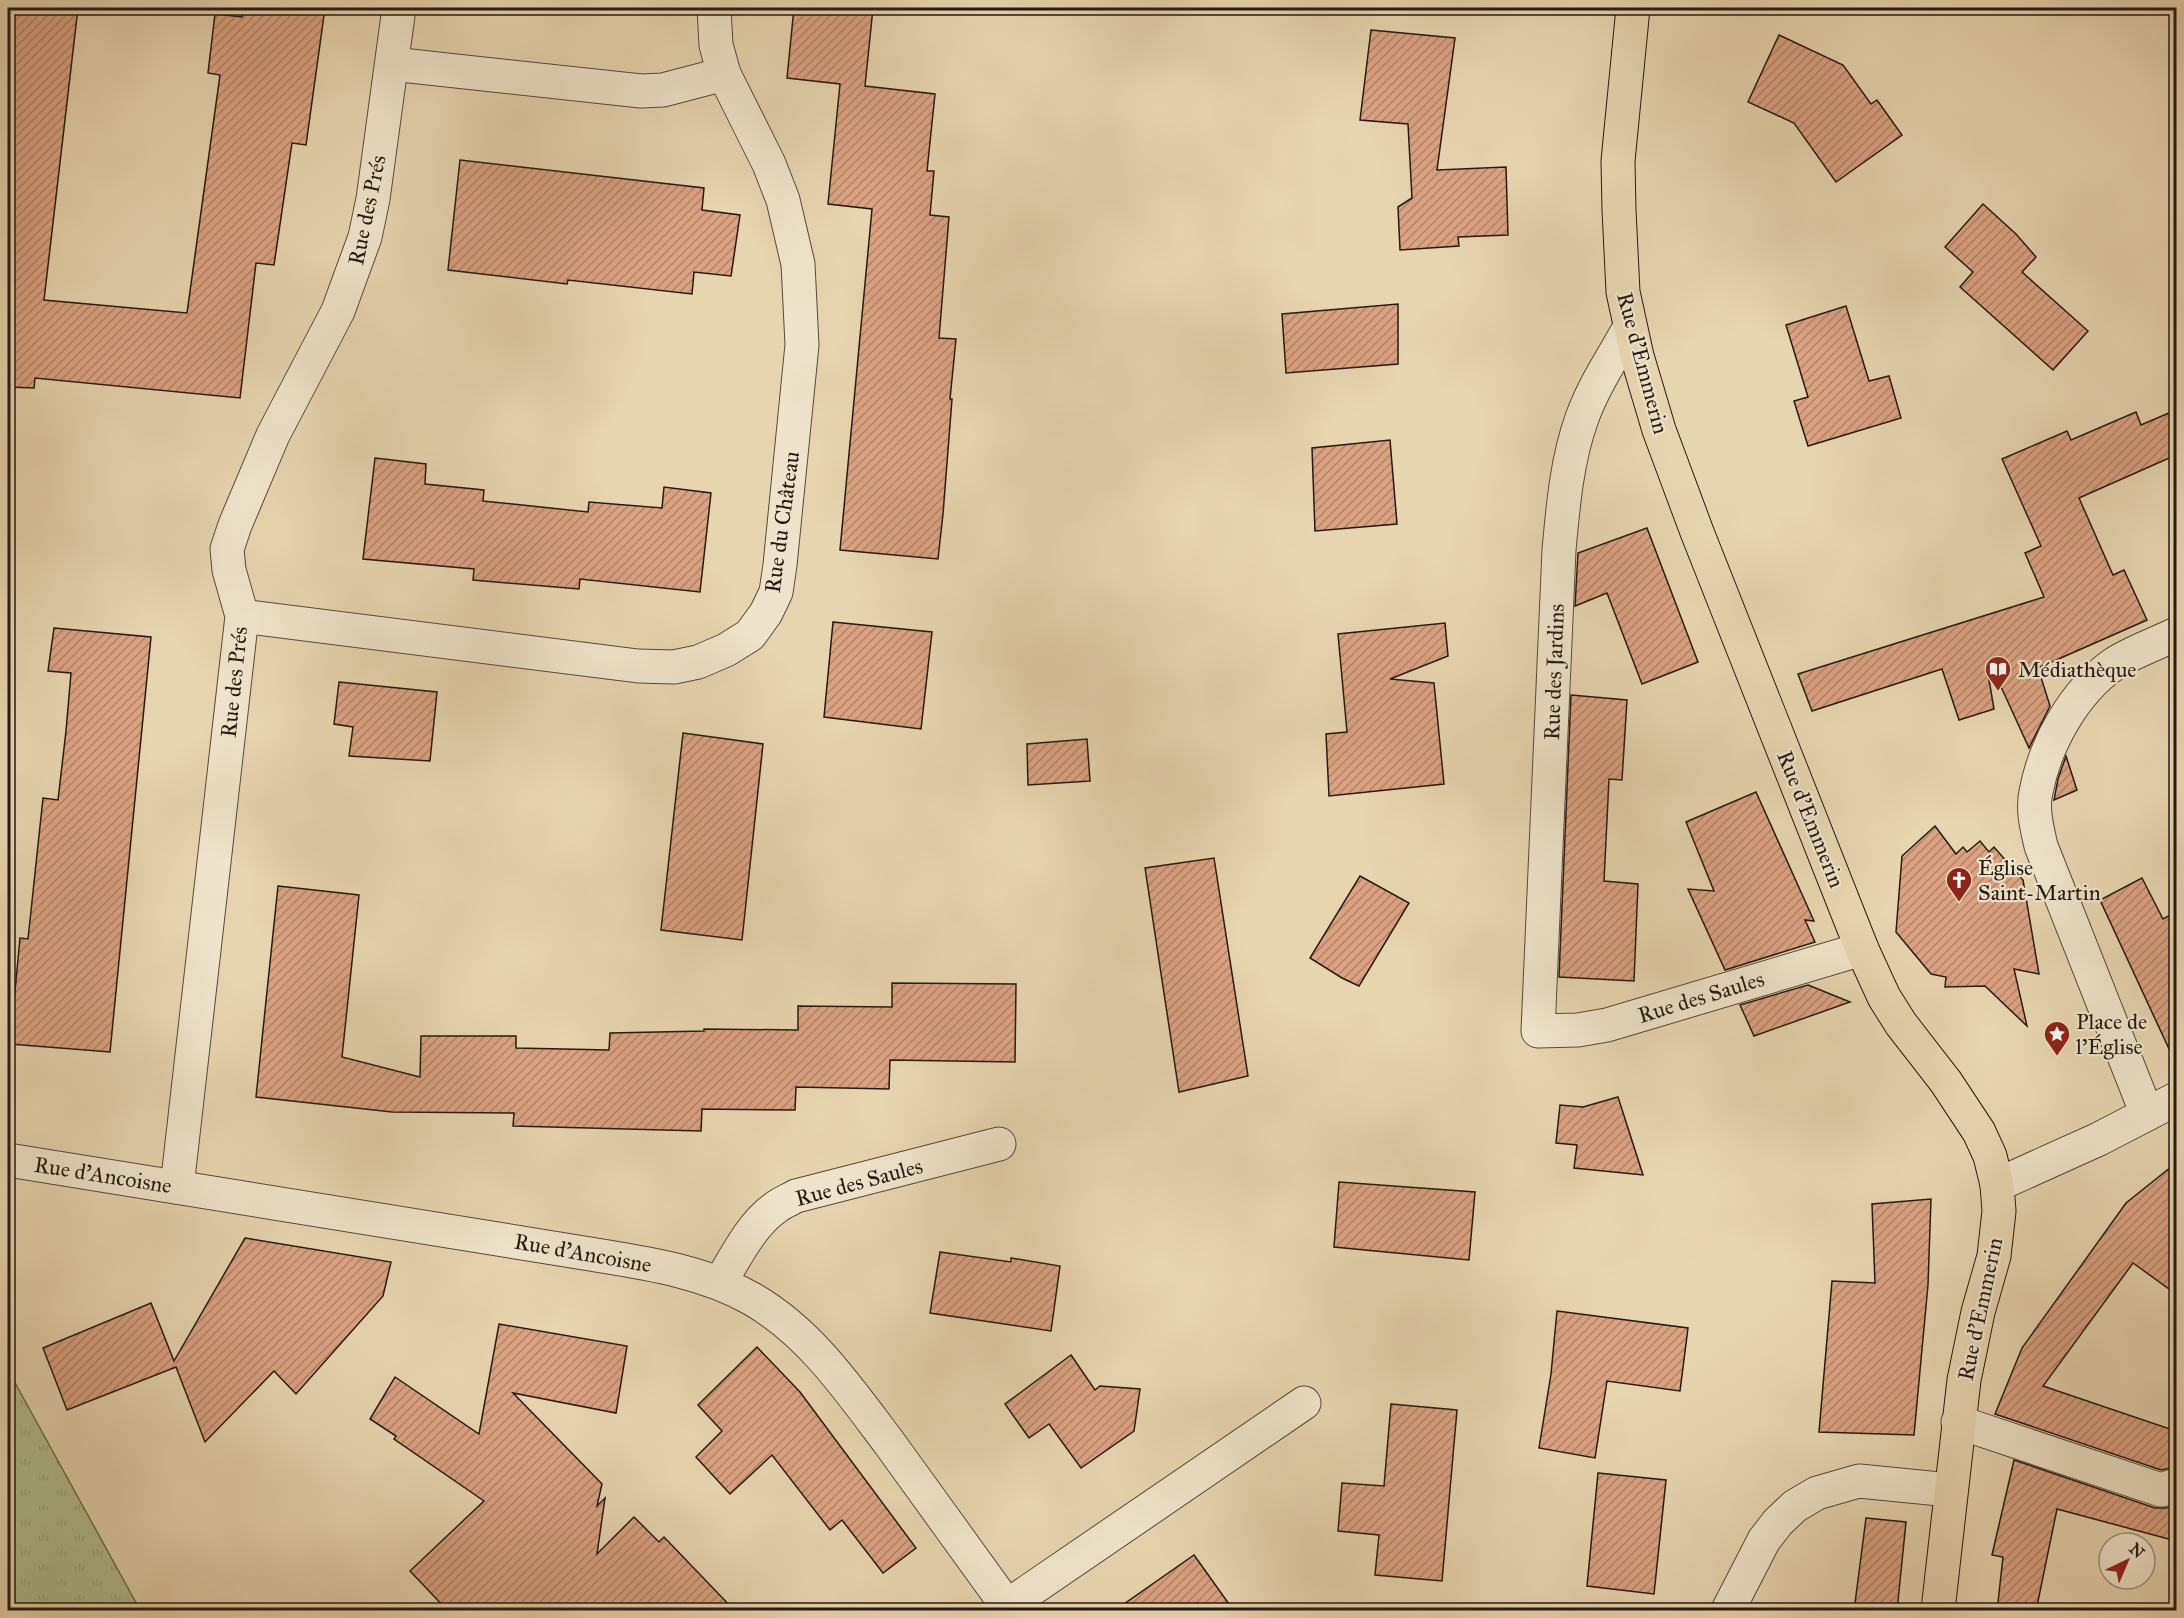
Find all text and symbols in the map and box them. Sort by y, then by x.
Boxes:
street label: Rue des Prés [342,153,392,267]
street label: Rue d'Emmerin [1611,289,1675,437]
street label: Rue du Château [759,449,805,595]
street label: Rue des Jardins [1538,603,1570,741]
street label: Rue des Prés [215,625,253,739]
library icon: Médiathèque [1983,654,2013,692]
place label: Médiathèque [2018,656,2137,683]
street label: Rue d'Emmerin [1771,747,1851,892]
place label: Église Saint-Martin [1978,854,2101,906]
church icon: Église Saint-Martin [1944,865,1974,903]
street label: Rue des Saules [1635,965,1767,1029]
place label: Place de l'Église [2076,1008,2147,1060]
place icon: Place de l'Église [2042,1019,2072,1057]
street label: Rue d'Ancoisne [32,1151,174,1199]
street label: Rue des Saules [792,1152,926,1212]
street label: Rue d'Ancoisne [512,1228,654,1278]
street label: Rue d'Emmerin [1952,1235,2008,1383]
north arrow [2097,1531,2157,1591]
text: N [2126,1539,2149,1562]

